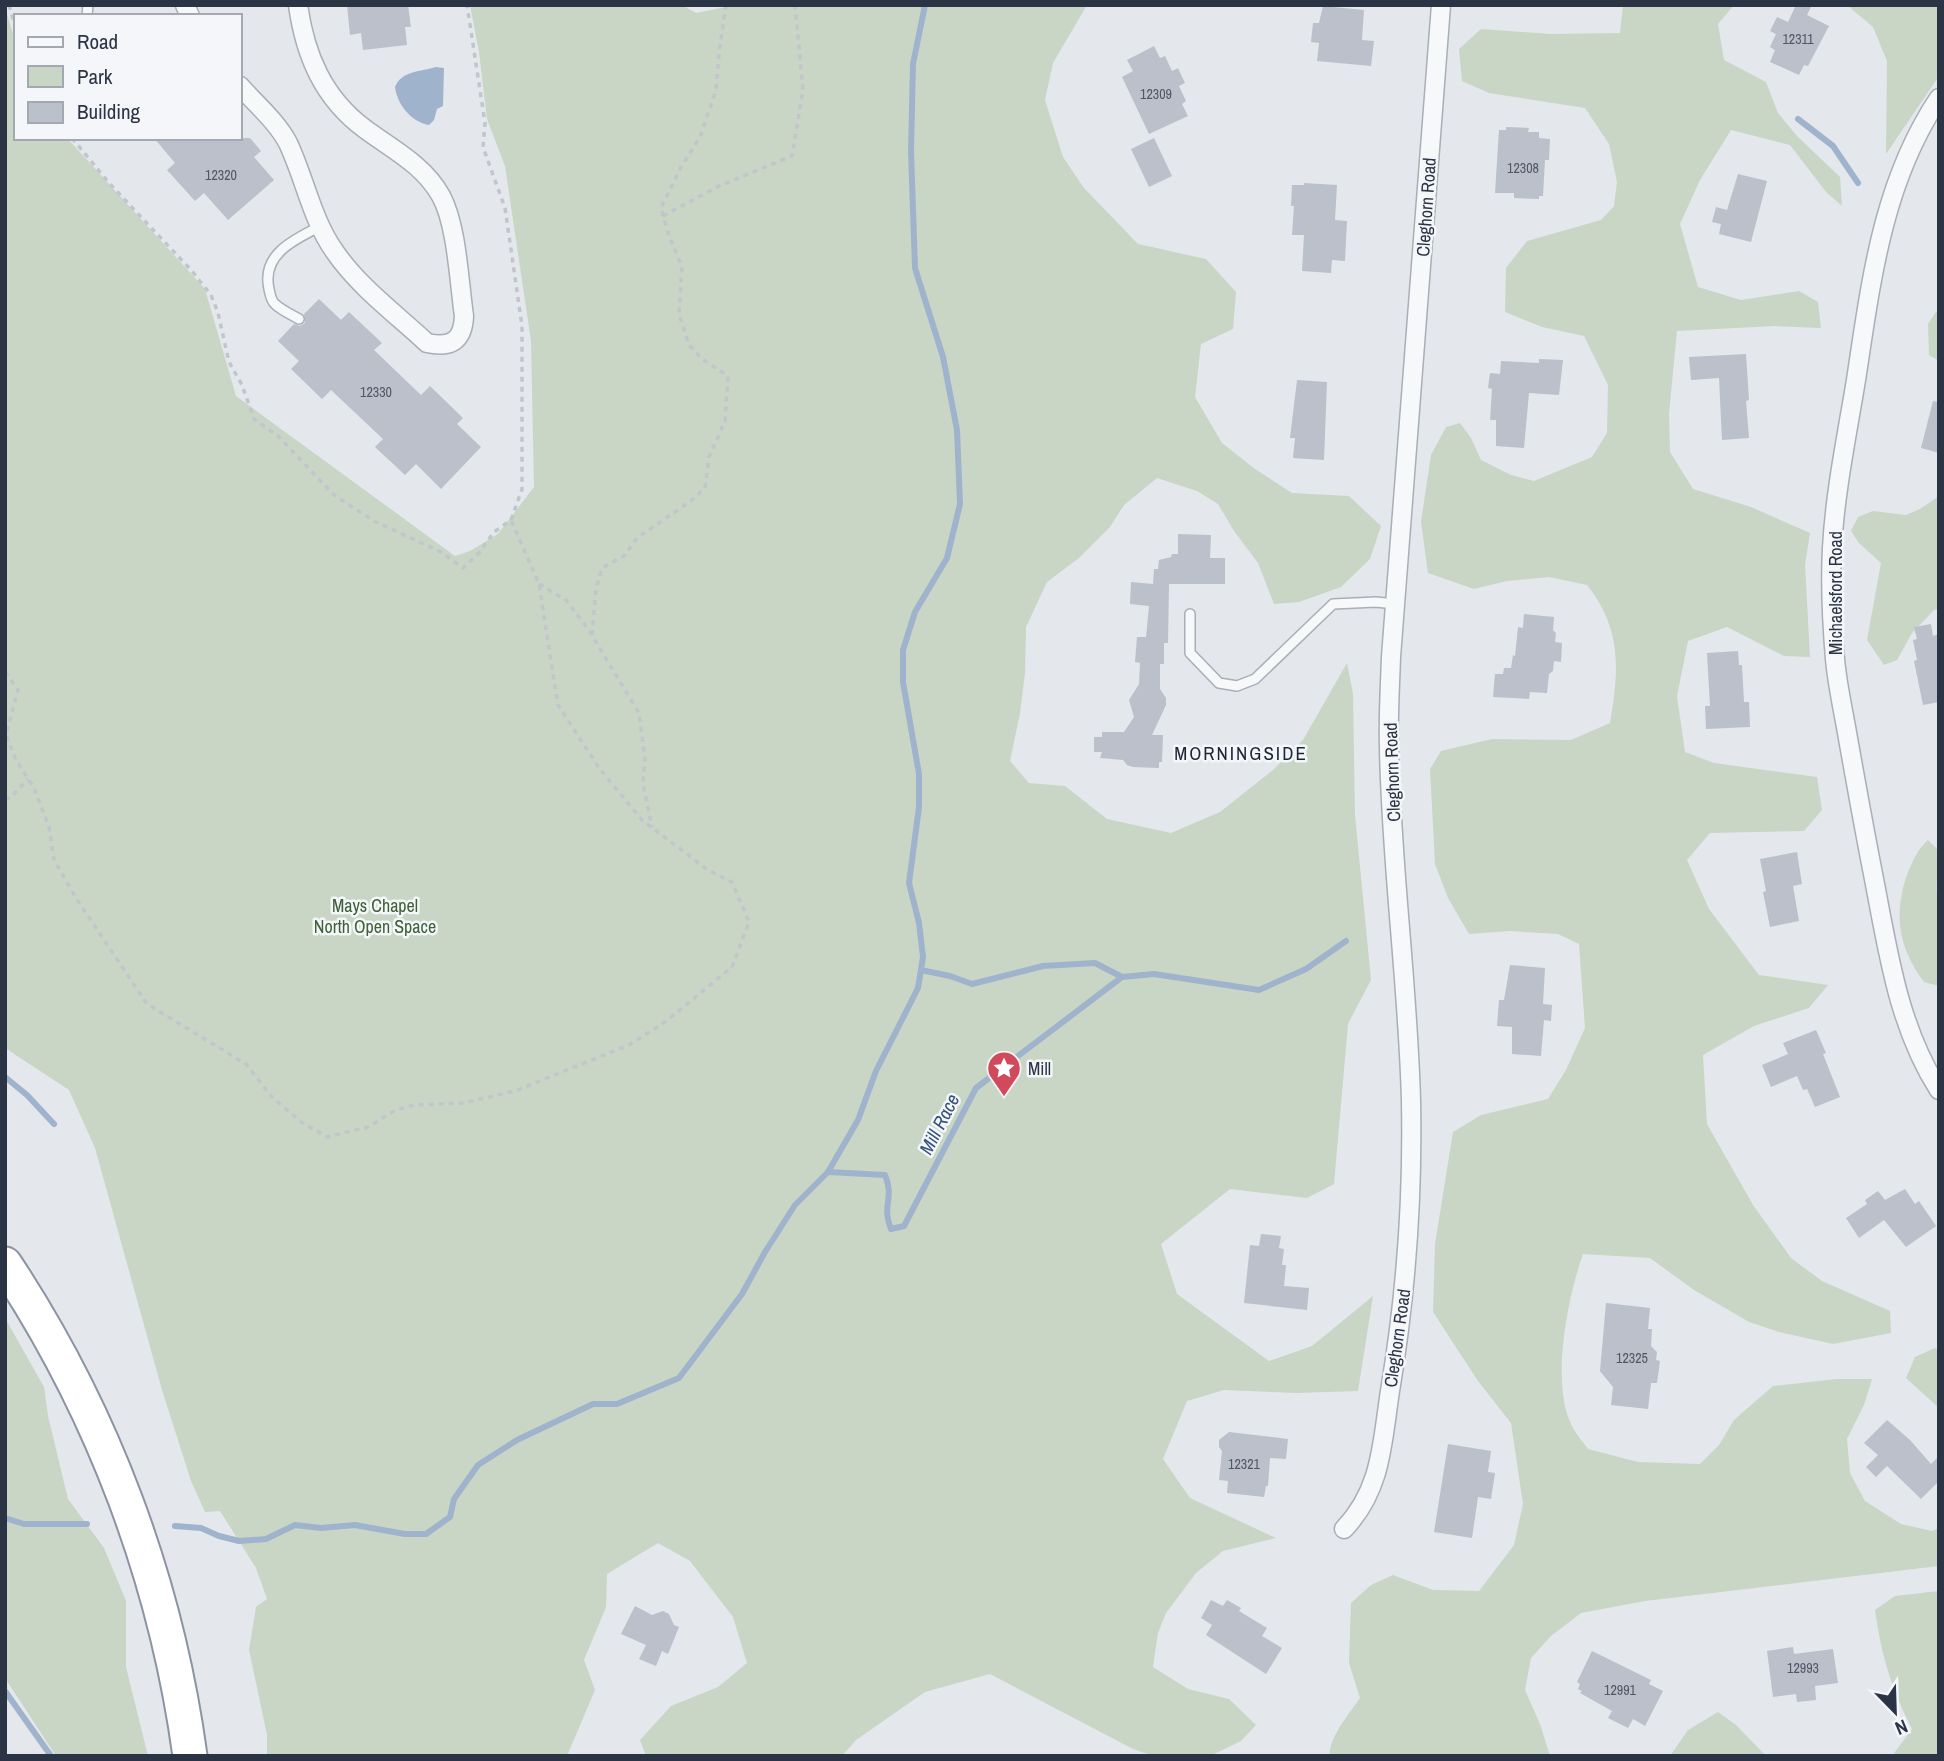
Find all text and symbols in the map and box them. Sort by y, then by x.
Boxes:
legend [14,14,242,140]
text: Road [77,27,118,56]
house number: 12311 [1782,30,1814,48]
text: Park [77,62,113,91]
house number: 12309 [1140,85,1172,103]
text: Building [77,97,141,126]
street label: Cleghorn Road [1410,157,1442,257]
house number: 12308 [1507,159,1539,177]
house number: 12320 [205,166,237,184]
house number: 12330 [360,383,392,401]
street label: Michaelsford Road [1823,531,1848,655]
street label: Cleghorn Road [1378,722,1406,822]
district label: MORNINGSIDE [1174,740,1308,766]
park label: Mays Chapel North Open Space [314,893,436,939]
place icon: Mill [985,1049,1023,1098]
place label: Mill [1028,1056,1051,1081]
water label: Mill Race [913,1089,965,1159]
street label: Cleghorn Road [1378,1287,1416,1389]
house number: 12325 [1616,1349,1648,1367]
house number: 12321 [1228,1455,1261,1473]
house number: 12993 [1787,1659,1819,1677]
north arrow [1860,1677,1930,1747]
house number: 12991 [1604,1681,1637,1699]
text: N [1891,1713,1912,1742]

